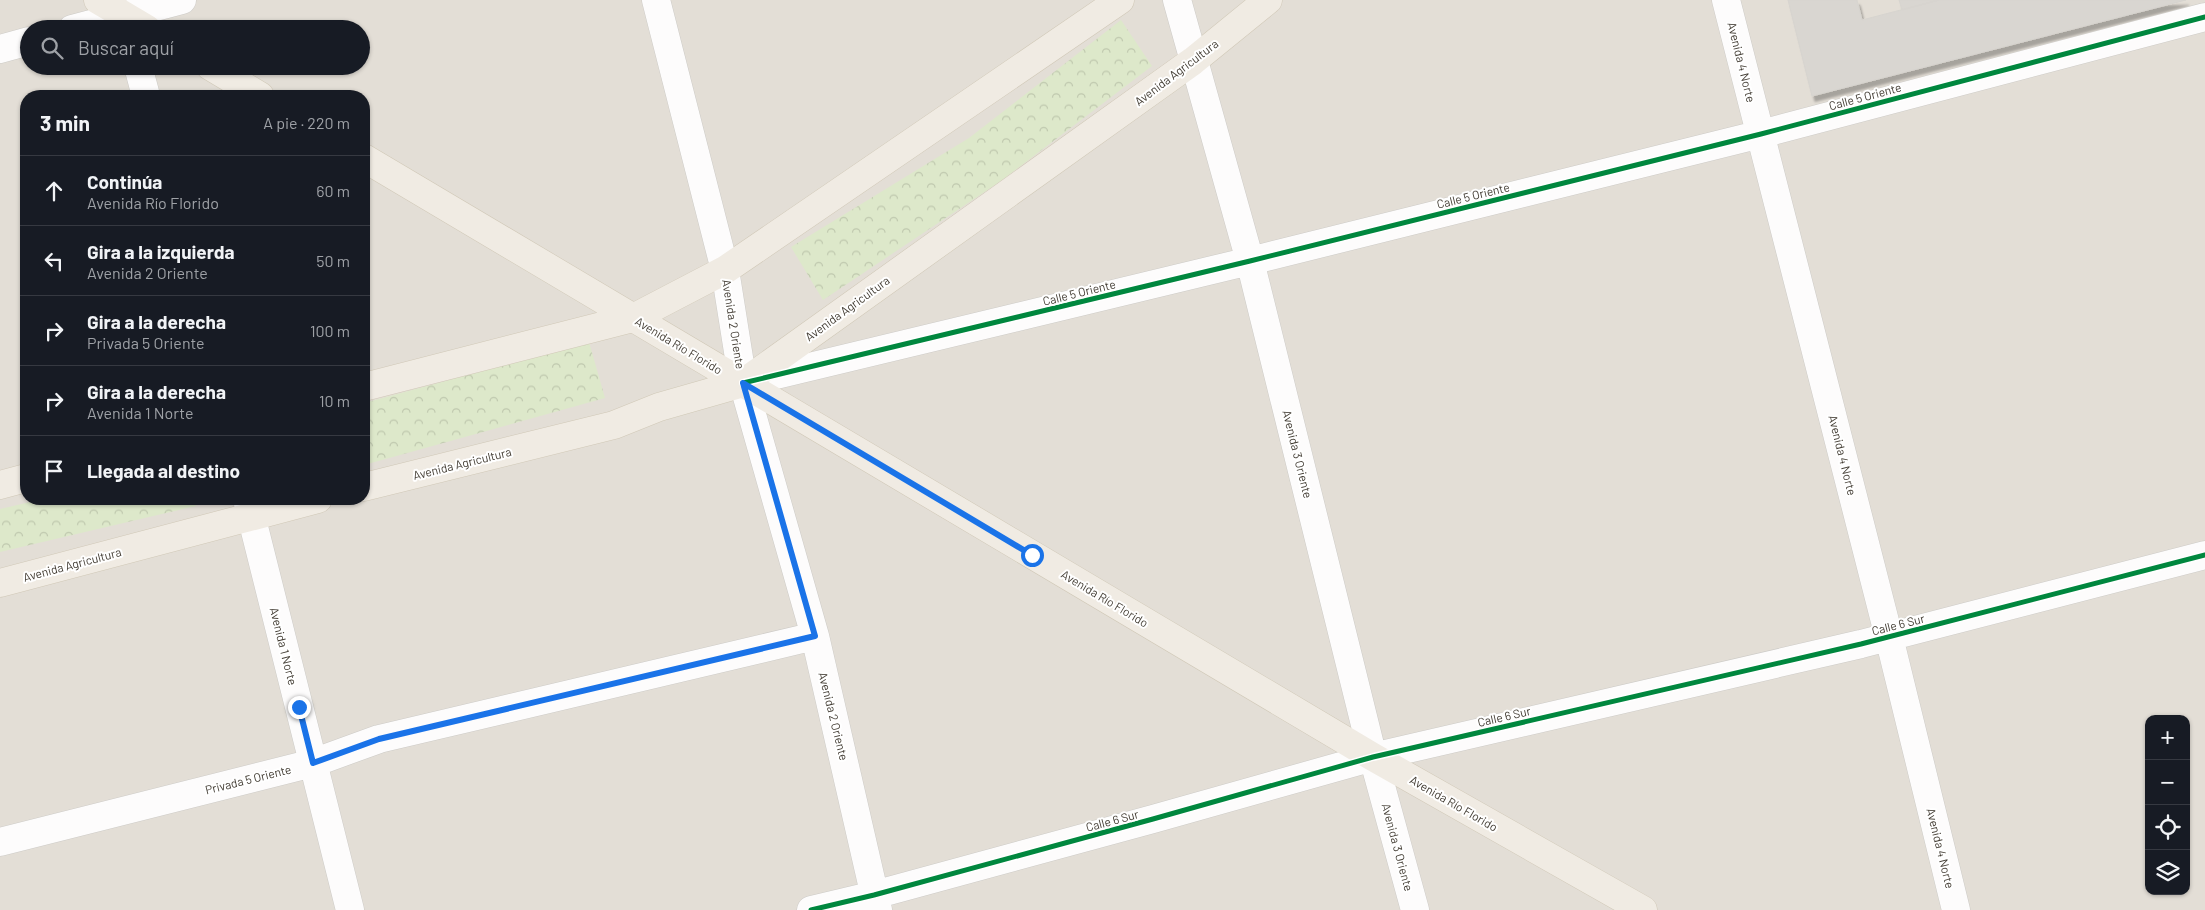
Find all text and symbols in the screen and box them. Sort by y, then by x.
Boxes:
search box [20,20,370,75]
street label: Avenida 4 Norte [1725,20,1759,104]
icon: search [38,34,66,62]
text: Buscar aquí [78,36,174,59]
street label: Avenida Agricultura [1131,36,1221,108]
street label: Calle 5 Oriente [1827,80,1903,112]
text: 3 min [40,110,90,135]
text: A pie · 220 m [263,113,350,132]
text: Continúa [87,170,162,193]
icon: ahead [40,177,68,205]
street label: Calle 5 Oriente [1435,179,1511,211]
text: 60 m [316,181,350,200]
text: Avenida Río Florido [87,193,219,212]
text: Gira a la izquierda [87,240,235,263]
icon: left [40,247,68,275]
text: 50 m [316,251,350,270]
text: Avenida 2 Oriente [87,263,208,282]
street label: Avenida Agricultura [802,273,892,343]
street label: Calle 5 Oriente [1041,276,1117,308]
street label: Avenida 2 Oriente [720,278,748,370]
text: Gira a la derecha [87,310,226,333]
street label: Avenida Río Florido [633,314,725,376]
icon: right [40,317,68,345]
text: 100 m [310,321,350,340]
text: Privada 5 Oriente [87,333,205,352]
text: Gira a la derecha [87,380,226,403]
icon: right [40,387,68,415]
text: 10 m [319,391,350,410]
text: Avenida 1 Norte [87,403,193,422]
street label: Avenida 3 Oriente [1280,408,1316,500]
street label: Avenida 4 Norte [1826,413,1860,497]
street label: Avenida Agricultura [411,444,513,482]
icon: arrive [40,457,68,485]
text: Llegada al destino [87,459,240,482]
street label: Avenida Agricultura [21,544,123,584]
route start [1021,544,1044,567]
street label: Avenida Río Florido [1059,567,1151,629]
street label: Avenida 1 Norte [268,606,300,686]
street label: Calle 6 Sur [1870,611,1927,637]
street label: Avenida 2 Oriente [816,670,852,762]
route end [288,696,311,719]
street label: Calle 6 Sur [1476,703,1533,729]
map controls [2145,715,2190,895]
button: + [2145,715,2190,760]
button: − [2145,760,2190,805]
street label: Privada 5 Oriente [203,762,293,796]
street label: Avenida Río Florido [1408,772,1500,834]
street label: Avenida 3 Oriente [1380,802,1416,892]
button: locate [2145,805,2190,850]
street label: Calle 6 Sur [1084,806,1141,834]
street label: Avenida 4 Norte [1924,806,1958,890]
button: layers [2145,850,2190,895]

